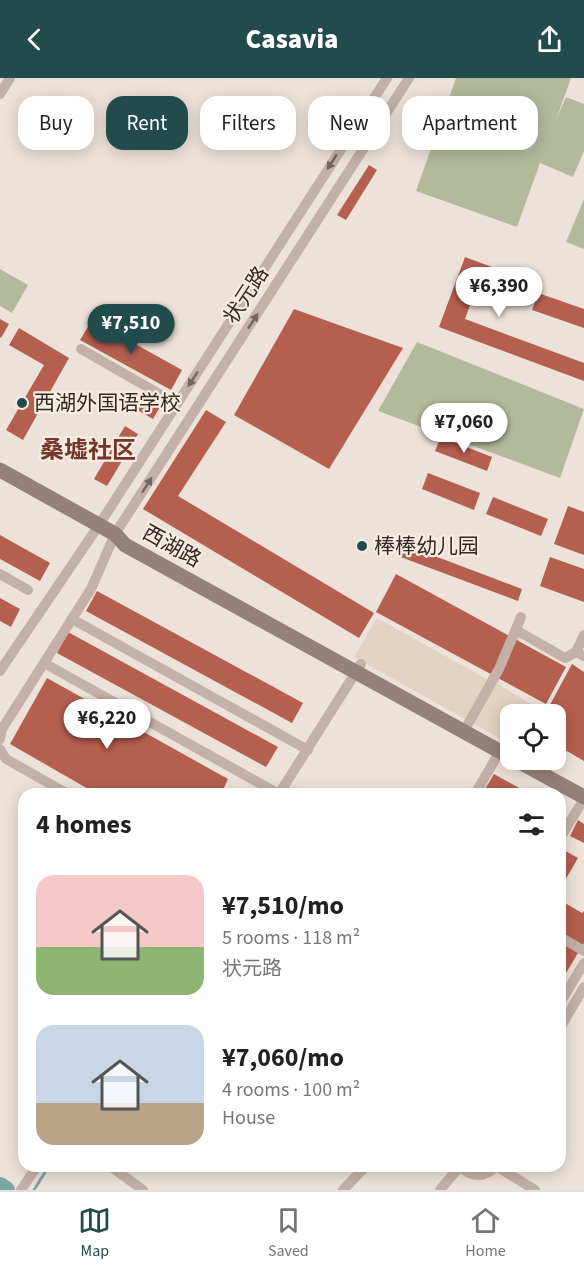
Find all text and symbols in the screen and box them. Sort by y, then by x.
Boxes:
text: Casavia [246,20,338,59]
icon: back [18,23,51,56]
icon: share [533,23,566,56]
chip: Buy [18,96,94,150]
chip: Rent [106,96,188,150]
chip: Filters [200,96,296,150]
chip: New [308,96,390,150]
chip: Apartment [402,96,538,150]
one-way arrow [327,154,338,171]
street label: 状元路 [216,260,276,330]
pin: ¥6,390 [450,267,548,318]
text: ¥6,390 [470,272,528,300]
pin: ¥7,510 [82,304,180,355]
text: ¥7,510 [102,309,160,337]
one-way arrow [247,313,258,329]
one-way arrow [187,371,198,388]
place label: 西湖外国语学校 [34,388,181,418]
marker: 西湖外国语学校 [15,396,29,410]
pin: ¥7,060 [415,403,513,454]
text: ¥7,060 [435,408,493,436]
district label: 桑墟社区 [40,433,136,468]
one-way arrow [141,477,152,493]
street label: 西湖路 [137,518,207,574]
place label: 棒棒幼儿园 [374,531,479,561]
marker: 棒棒幼儿园 [355,539,369,553]
pin: ¥6,220 [58,699,156,750]
text: ¥6,220 [78,704,136,732]
map controls [500,704,566,770]
button: locate [500,704,566,770]
text: 4 homes [36,806,131,843]
icon: filters [515,808,548,841]
text: ¥7,510/mo [222,887,344,924]
icon: home [84,899,156,971]
text: 5 rooms · 118 m² [222,924,360,952]
text: 状元路 [222,955,282,983]
text: ¥7,060/mo [222,1039,344,1076]
icon: home [84,1049,156,1121]
text: 4 rooms · 100 m² [222,1076,360,1104]
text: House [222,1104,275,1132]
tab: Map [78,1204,111,1262]
tab: Saved [268,1204,309,1262]
tab: Home [465,1204,506,1262]

